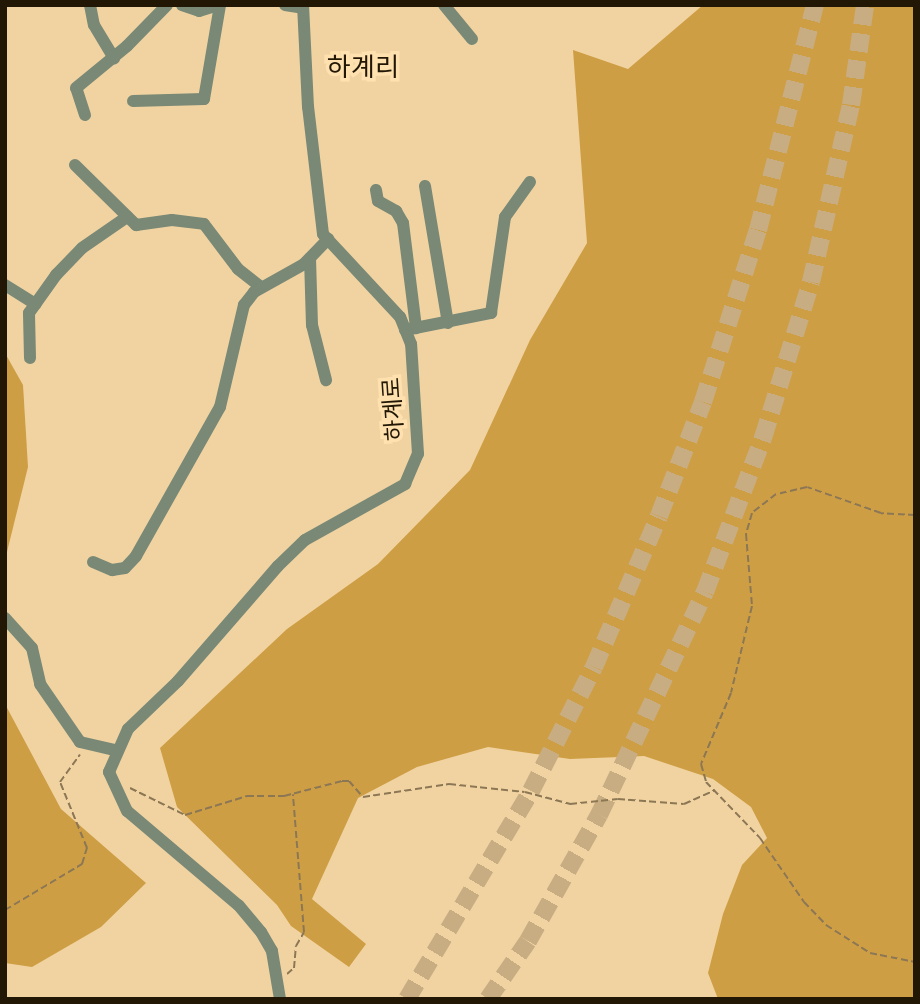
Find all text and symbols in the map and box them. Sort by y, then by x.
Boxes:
district label: 하계리 [327,52,399,84]
street label: 하계로 [378,376,410,442]

